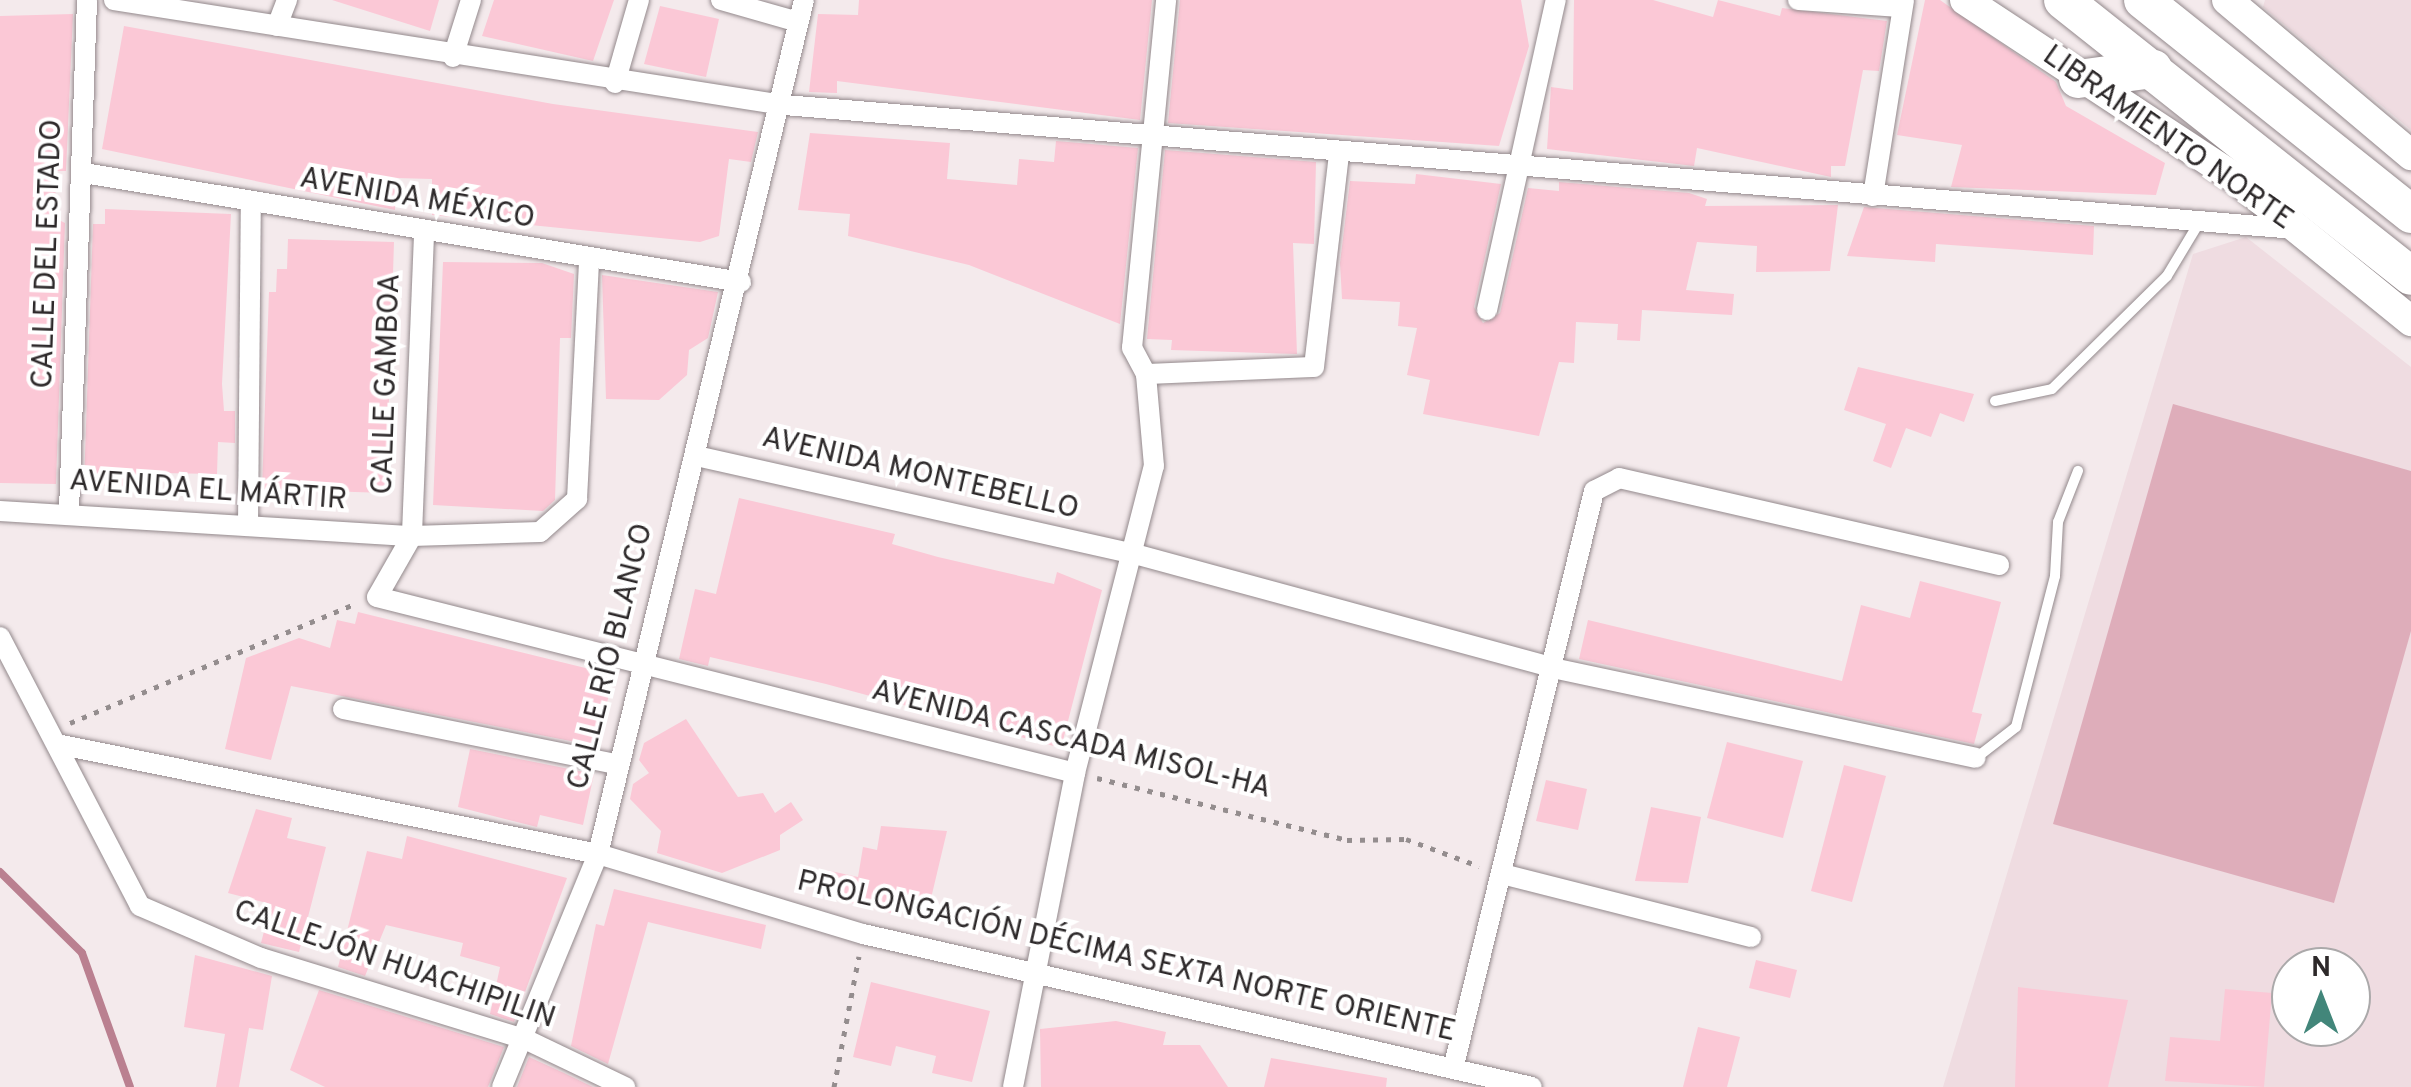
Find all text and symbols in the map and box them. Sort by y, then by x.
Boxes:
street label: LIBRAMIENTO NORTE [2035,39,2299,239]
street label: CALLE DEL ESTADO [26,118,72,390]
street label: AVENIDA MÉXICO [296,161,538,239]
street label: CALLE GAMBOA [366,273,410,495]
street label: AVENIDA MONTEBELLO [758,421,1082,529]
street label: AVENIDA EL MÁRTIR [67,464,349,520]
street label: CALLE RÍO BLANCO [562,520,662,794]
street label: AVENIDA CASCADA MISOL-HA [866,674,1276,808]
street label: PROLONGACIÓN DÉCIMA SEXTA NORTE ORIENTE [792,864,1460,1052]
street label: CALLEJÓN HUACHIPILIN [228,894,560,1038]
north arrow [2271,947,2371,1047]
text: N [2311,951,2331,987]

